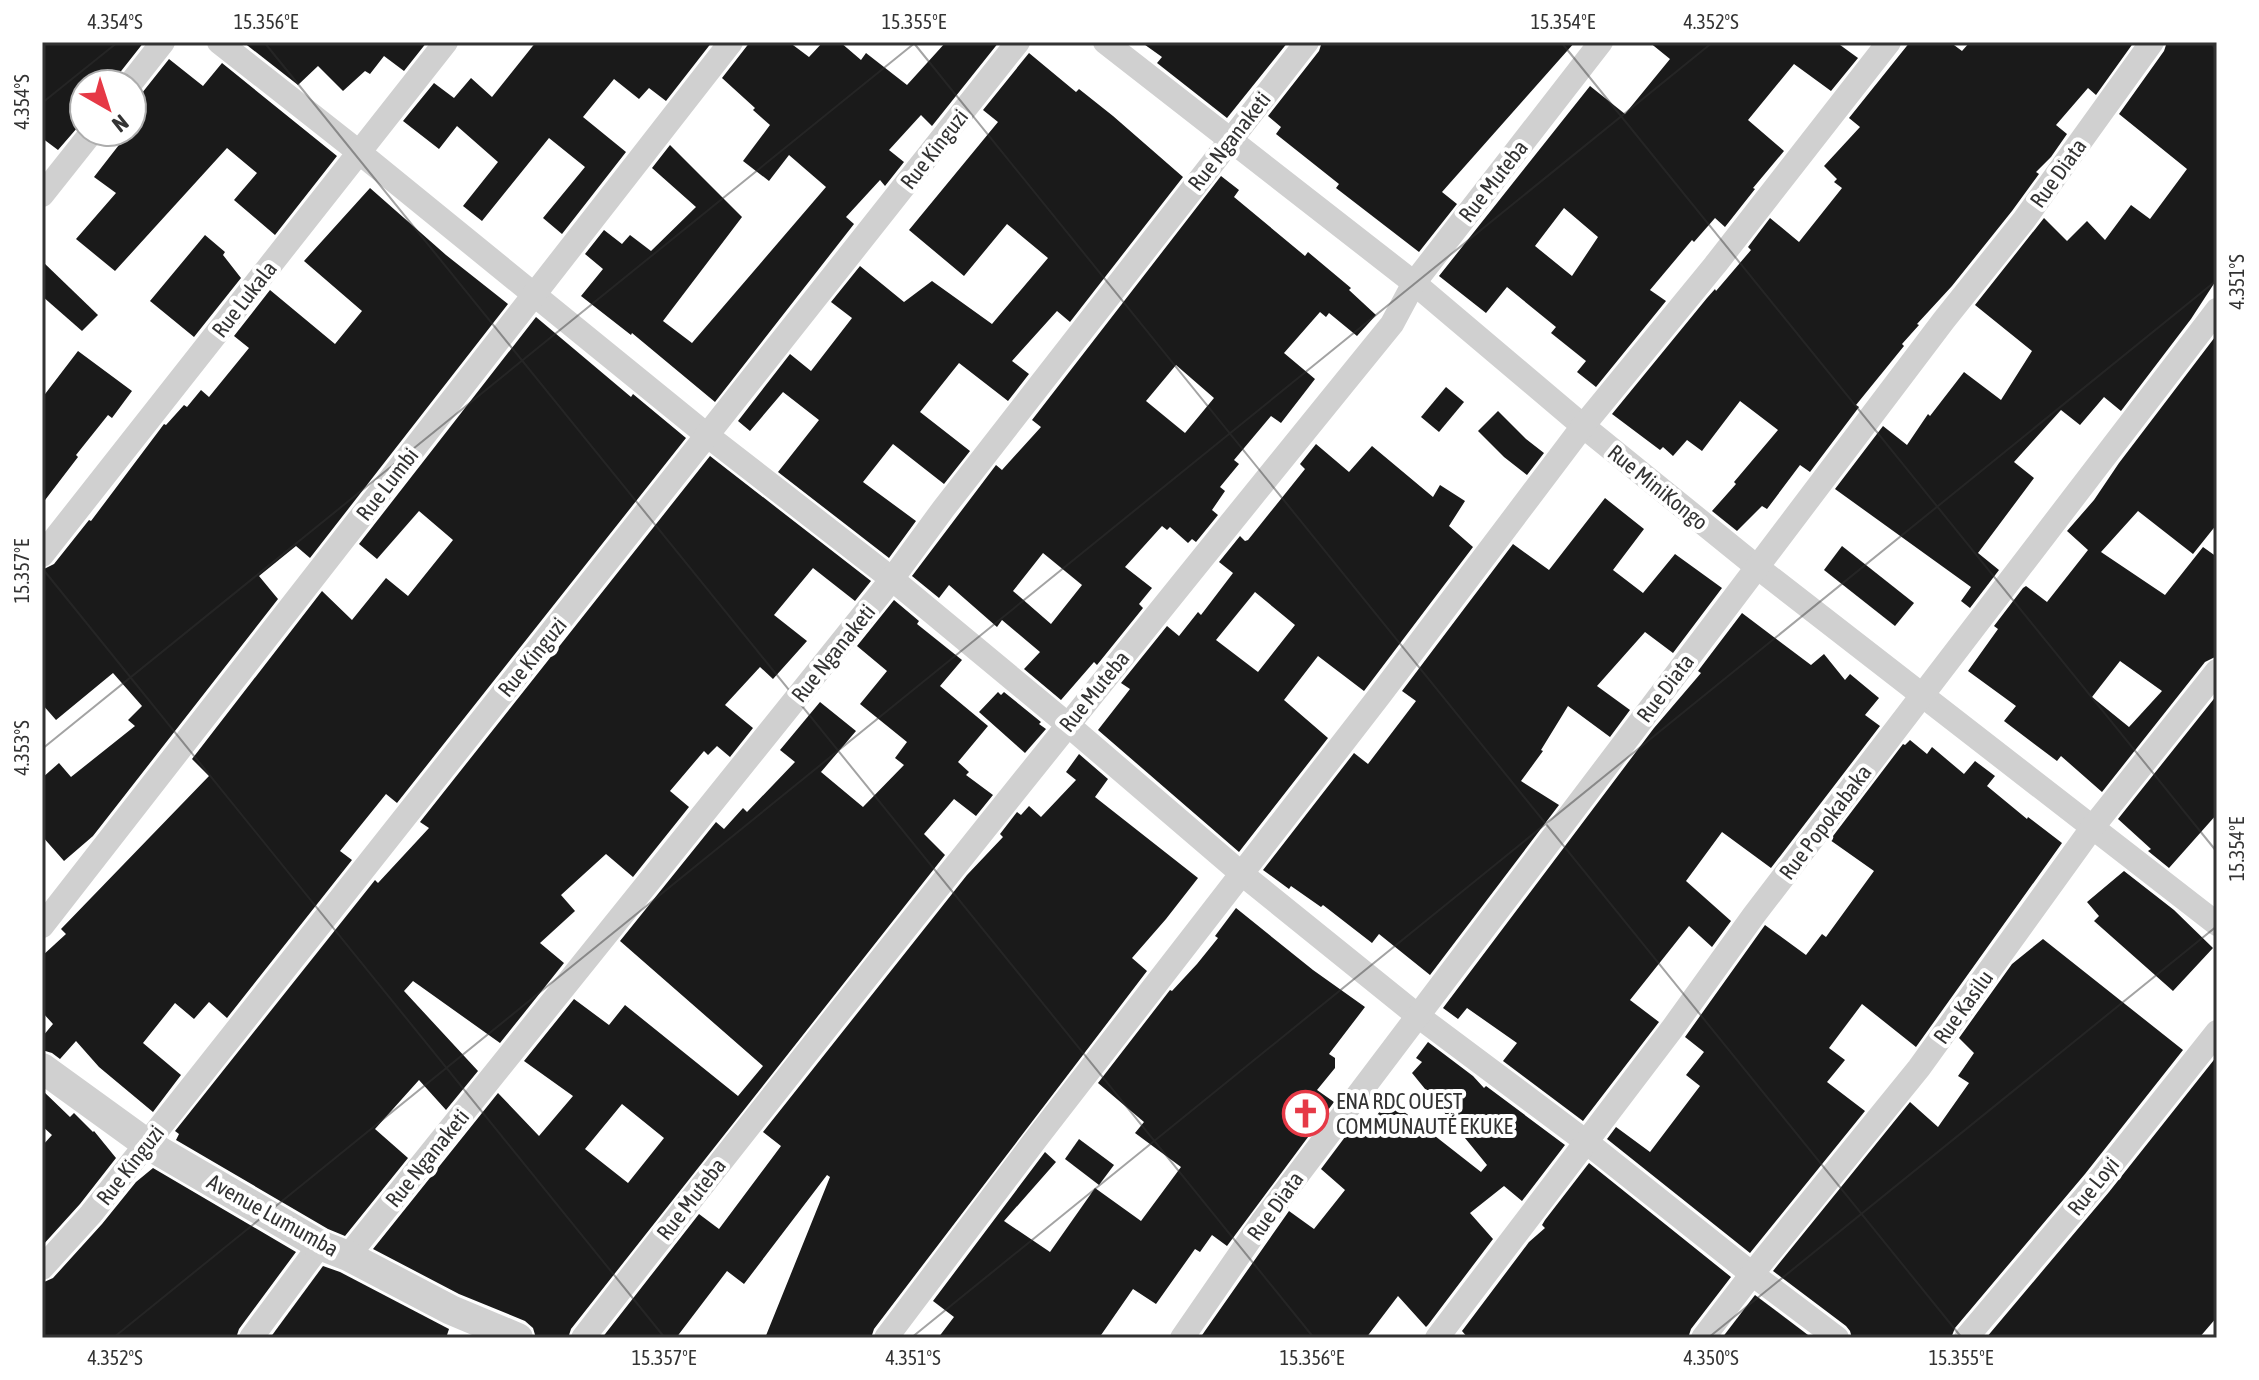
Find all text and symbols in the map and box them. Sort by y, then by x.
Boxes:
text: 4.354°S [87,10,143,33]
text: 15.356°E [234,10,299,33]
text: 15.355°E [882,10,947,33]
text: 15.354°E [1531,10,1596,33]
text: 4.352°S [1683,10,1739,33]
north arrow [68,68,148,148]
text: 4.354°S [10,74,33,130]
street label: Rue Nganaketi [1182,86,1276,196]
street label: Rue Kinguzi [895,104,973,194]
text: N [107,109,134,138]
street label: Rue Diata [2024,133,2092,213]
street label: Rue Muteba [1453,135,1533,227]
text: 4.351°S [2225,254,2248,310]
street label: Rue Lukala [206,256,282,342]
street label: Rue MiniKongo [1603,439,1713,535]
street label: Rue Lumbi [351,442,423,526]
text: 15.357°E [10,538,33,603]
street label: Rue Nganaketi [786,599,880,707]
street label: Rue Kinguzi [492,612,572,702]
street label: Rue Muteba [1053,645,1135,737]
street label: Rue Diata [1631,649,1699,727]
text: 4.353°S [10,720,33,776]
street label: Rue Popokabaka [1773,760,1877,884]
text: 15.354°E [2225,816,2248,881]
street label: Rue Kasilu [1928,965,1998,1049]
place label: ENA RDC OUEST COMMUNAUTÉ EKUKE [1336,1088,1513,1139]
church icon: ENA RDC OUEST COMMUNAUTÉ EKUKE [1281,1090,1329,1138]
street label: Rue Nganaketi [380,1104,474,1212]
street label: Rue Kinguzi [91,1120,169,1210]
street label: Rue Loyi [2062,1152,2124,1220]
street label: Rue Muteba [651,1153,731,1245]
street label: Rue Diata [1241,1166,1309,1246]
street label: Avenue Lumumba [203,1168,343,1262]
text: 4.352°S [87,1346,143,1369]
text: 15.357°E [632,1346,697,1369]
text: 4.351°S [885,1346,941,1369]
text: 15.356°E [1280,1346,1345,1369]
text: 4.350°S [1683,1346,1739,1369]
text: 15.355°E [1929,1346,1994,1369]

